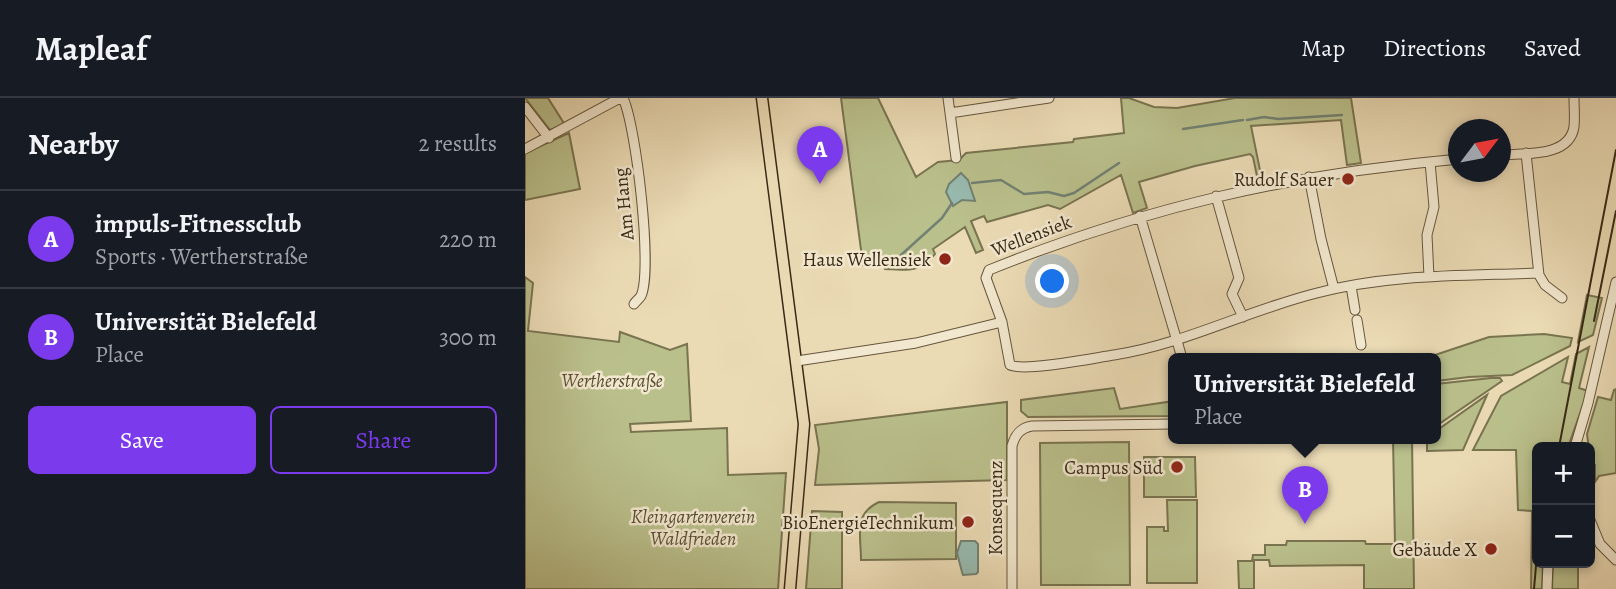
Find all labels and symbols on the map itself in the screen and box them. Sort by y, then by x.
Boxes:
north arrow [1448,119,1511,182]
pin: A [797,126,843,184]
street label: Am Hang [607,166,641,243]
place label: Rudolf Sauer [1234,167,1334,193]
marker: Rudolf Sauer [1340,171,1356,187]
street label: Wellensiek [987,209,1076,263]
place label: Haus Wellensiek [803,247,932,273]
marker: Haus Wellensiek [937,251,953,267]
your location [1035,264,1069,298]
park label: Wertherstraße [561,368,663,394]
place label: Campus Süd [1064,455,1164,481]
marker: Campus Süd [1169,459,1185,475]
street label: Konsequenz [983,460,1009,556]
pin: B [1282,466,1328,524]
park label: Kleingartenverein Waldfrieden [631,504,755,552]
place label: BioEnergieTechnikum [782,510,954,536]
marker: BioEnergieTechnikum [960,514,976,530]
place label: Gebäude X [1392,537,1478,563]
marker: Gebäude X [1483,541,1499,557]

